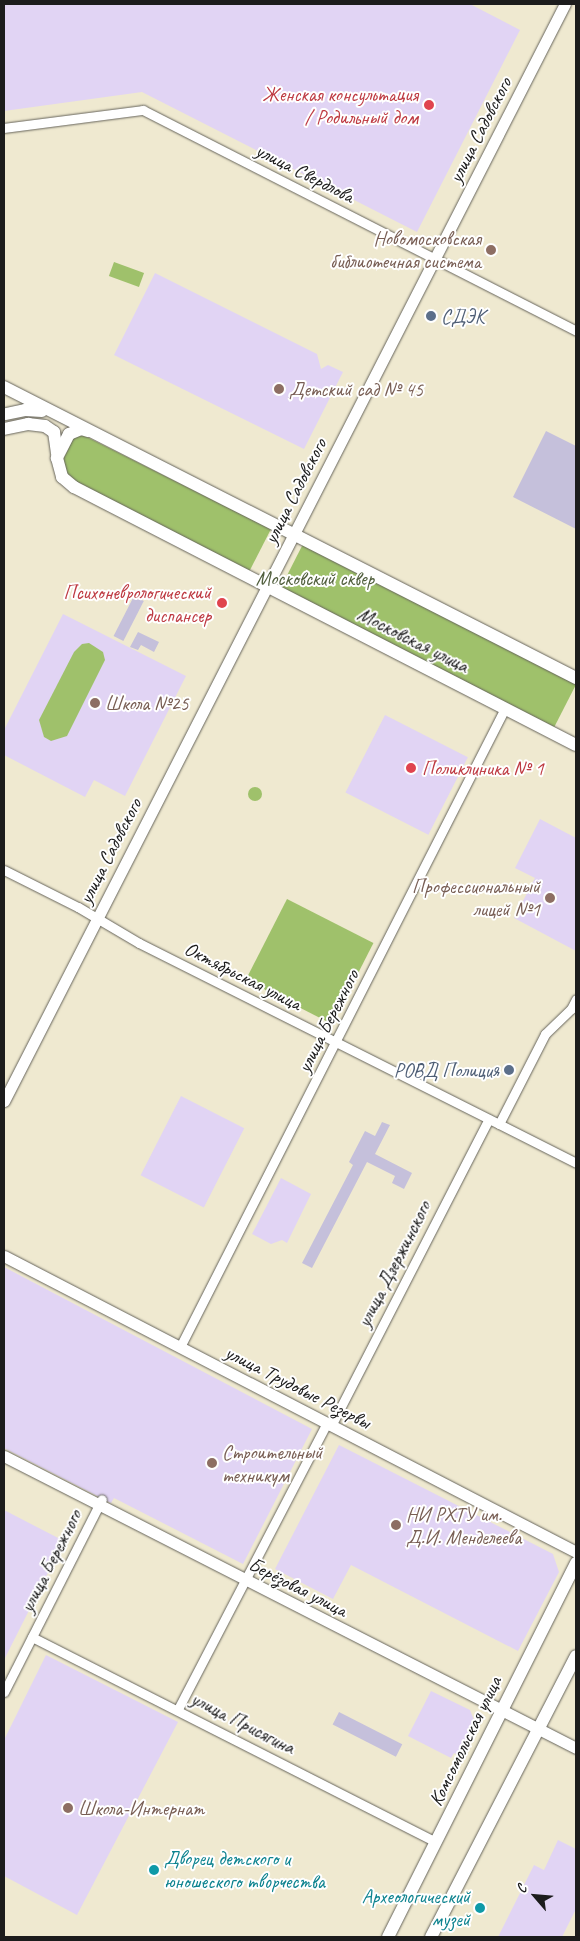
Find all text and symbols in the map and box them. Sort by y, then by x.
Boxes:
street label: улица Садовского [443,73,517,187]
place label: Женская консультация / Родильный дом [262,82,418,129]
marker: Женская консультация / Родильный дом [422,98,436,112]
street label: улица Свердлова [252,138,358,208]
place label: Новомосковская библиотечная система [330,226,481,273]
marker: Новомосковская библиотечная система [485,244,497,256]
place label: СДЭК [441,304,485,328]
marker: СДЭК [425,310,437,322]
place label: Детский сад № 45 [289,377,423,401]
marker: Детский сад № 45 [273,383,285,395]
street label: улица Садовского [258,434,332,548]
park label: Московский сквер [256,566,374,590]
place label: Психоневрологический диспансер [64,580,211,627]
marker: Психоневрологический диспансер [215,596,229,610]
street label: Московская улица [353,602,473,678]
place label: Школа №25 [105,691,188,715]
marker: Школа №25 [89,697,101,709]
place label: Поликлиника № 1 [422,756,544,780]
marker: Поликлиника № 1 [404,761,418,775]
street label: улица Садовского [73,794,147,908]
place label: Профессиональный лицей №1 [412,874,540,921]
marker: Профессиональный лицей №1 [544,892,556,904]
street label: Октябрьская улица [180,936,306,1016]
street label: улица Бережного [292,966,364,1076]
place label: РОВД Полиция [394,1058,499,1082]
marker: РОВД Полиция [503,1064,515,1076]
street label: улица Дзержинского [352,1198,436,1330]
street label: улица Трудовые Резервы [222,1341,374,1433]
place label: Строительный техникум [222,1440,322,1487]
marker: Строительный техникум [206,1457,218,1469]
place label: НИ РХТУ им. Д.И. Менделеева [406,1502,521,1549]
street label: улица Бережного [15,1506,87,1616]
marker: НИ РХТУ им. Д.И. Менделеева [390,1519,402,1531]
street label: Берёзовая улица [245,1552,351,1622]
street label: Комсомольская улица [423,1671,507,1811]
street label: улица Присягина [187,1687,299,1759]
place label: Школа-Интернат [78,1796,204,1820]
marker: Школа-Интернат [62,1802,74,1814]
place label: Дворец детского и юношеского творчества [164,1846,323,1893]
marker: Дворец детского и юношеского творчества [148,1864,160,1876]
north arrow [510,1871,560,1921]
text: С [512,1882,530,1896]
place label: Археологический музей [362,1884,470,1931]
marker: Археологический музей [474,1902,486,1914]

